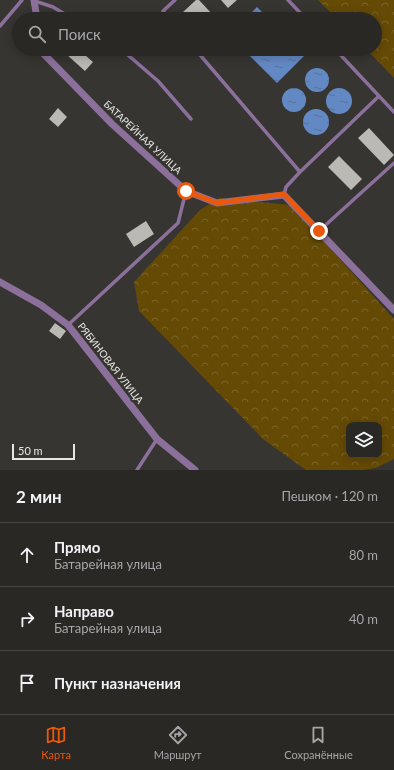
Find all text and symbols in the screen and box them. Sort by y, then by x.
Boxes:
search box [12,12,382,56]
icon: search [26,23,48,45]
text: Поиск [58,25,101,43]
street label: БАТАРЕЙНАЯ УЛИЦА [102,98,185,176]
route start [177,182,195,200]
route end [310,222,328,240]
street label: РЯБИНОВАЯ УЛИЦА [76,320,147,406]
map controls [346,422,382,458]
button: layers [346,422,382,458]
scale bar [12,442,75,461]
text: 50 m [18,444,43,457]
text: 2 мин [16,486,62,507]
text: Пешком · 120 m [281,488,378,504]
text: Прямо [54,538,100,556]
icon: ahead [16,544,38,566]
text: 80 m [349,547,378,563]
text: Батарейная улица [54,556,162,572]
text: Направо [54,602,114,620]
icon: right [16,608,38,630]
text: 40 m [349,611,378,627]
text: Батарейная улица [54,620,162,636]
icon: arrive [16,672,38,694]
text: Пункт назначения [54,674,181,692]
tab: Карта [41,724,71,761]
tab: Маршрут [154,724,202,761]
tab: Сохранённые [284,724,353,761]

